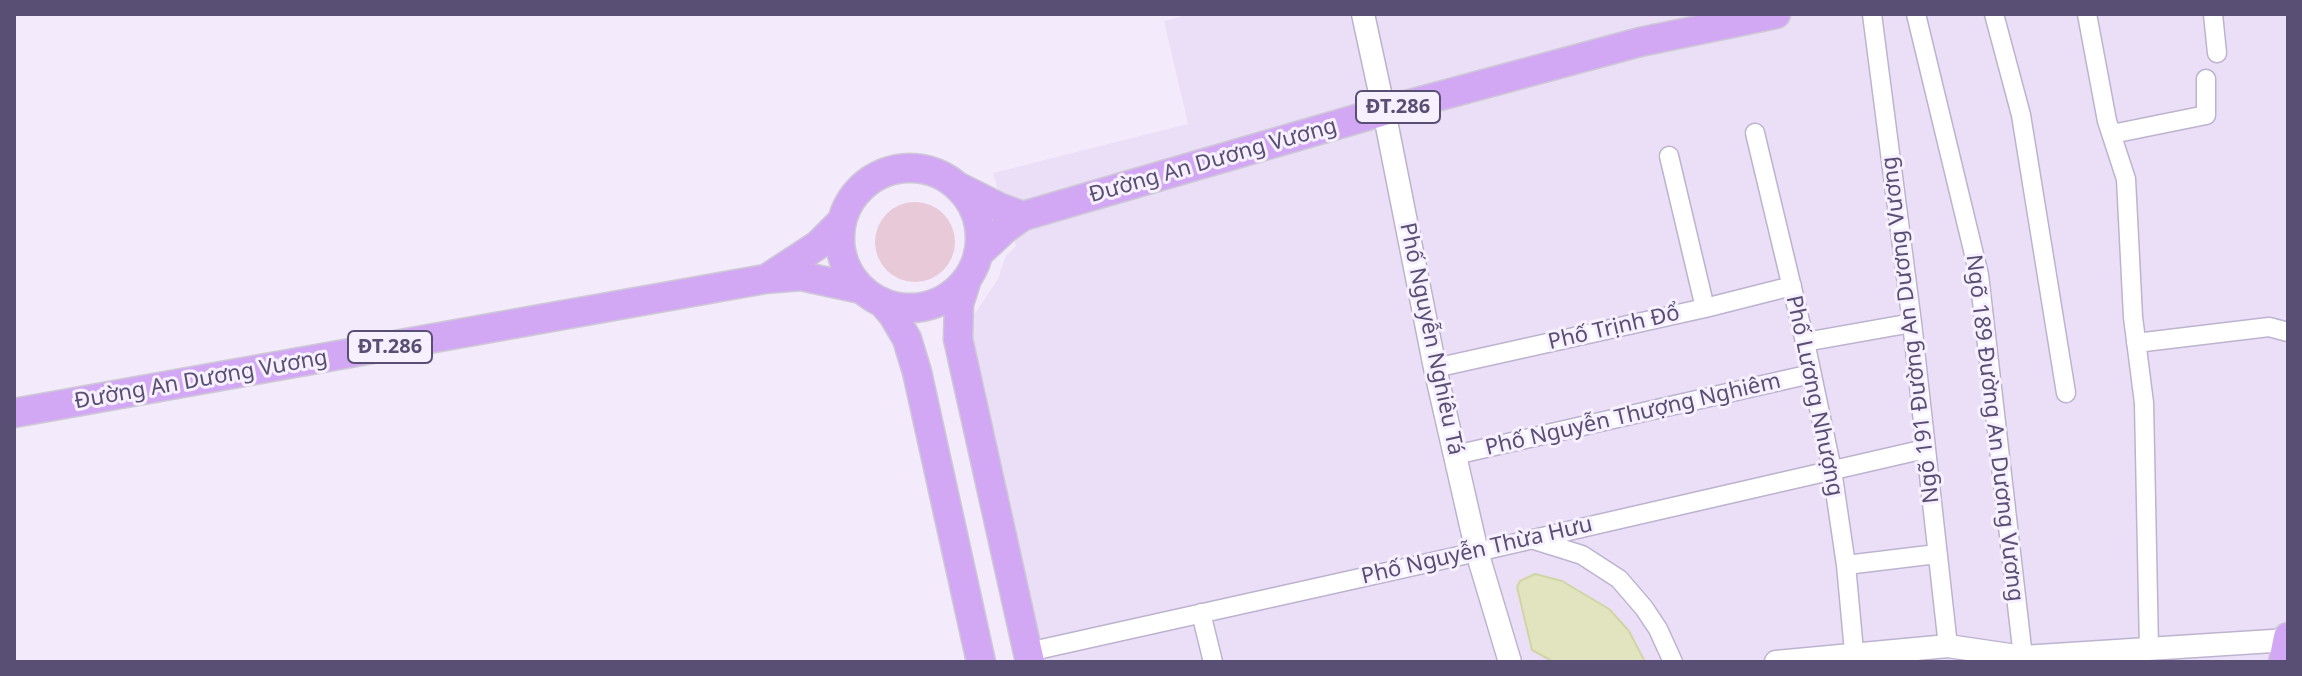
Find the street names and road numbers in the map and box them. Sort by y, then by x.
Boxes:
road number: ĐT.286 [1356,91,1440,123]
street label: Đường An Dương Vương [1086,113,1340,209]
street label: Ngõ 191 Đường An Dương Vương [1877,155,1945,505]
street label: Phố Nguyễn Nghiêu Tá [1393,220,1469,458]
street label: Ngõ 189 Đường An Dương Vương [1960,253,2028,603]
street label: Phố Lương Nhượng [1780,293,1848,499]
street label: Phố Trịnh Đổ [1546,300,1682,356]
road number: ĐT.286 [348,331,432,363]
street label: Đường An Dương Vương [72,345,330,415]
street label: Phố Nguyễn Thượng Nghiêm [1483,368,1783,462]
street label: Phố Nguyễn Thừa Hưu [1359,512,1595,590]

